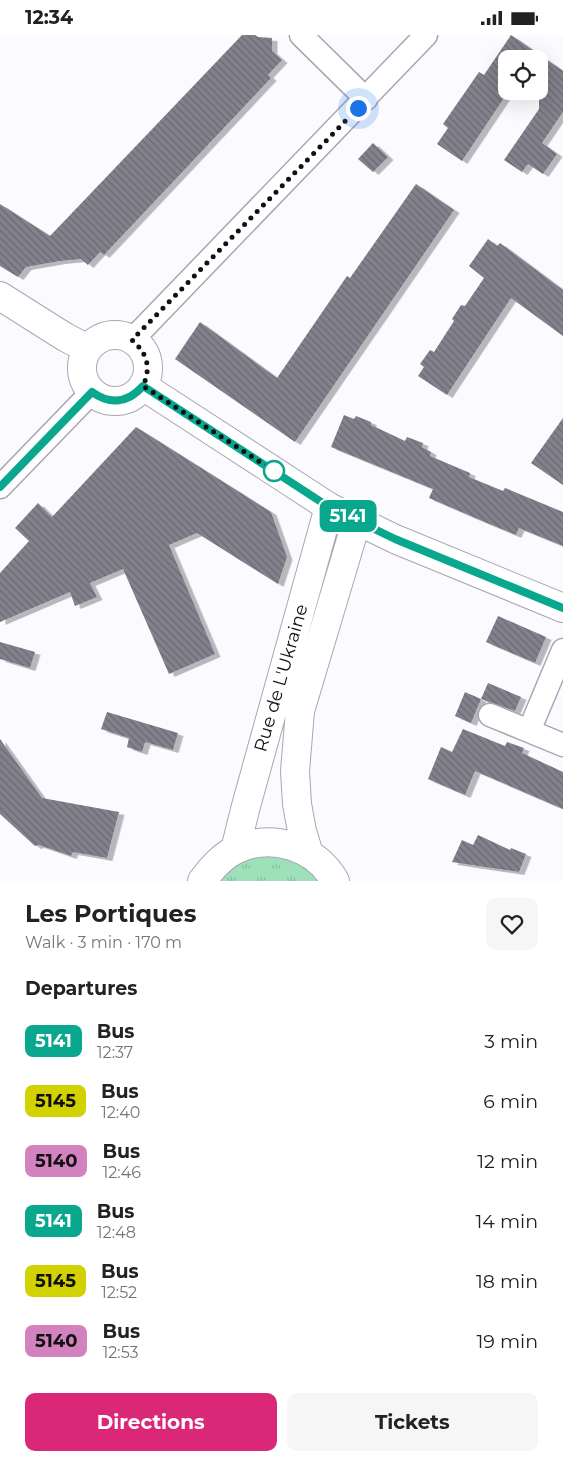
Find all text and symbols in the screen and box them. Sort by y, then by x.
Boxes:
text: 12:34 [25,6,73,29]
map controls [498,50,548,100]
button: locate [498,50,548,100]
your location [346,96,371,121]
unlabelled marker [263,460,285,482]
line badge: 5141 [313,500,383,532]
text: 5141 [330,505,366,527]
street label: Rue de L'Ukraine [249,602,313,754]
button: heart [486,898,538,950]
text: Les Portiques [25,899,196,928]
text: Walk · 3 min · 170 m [25,933,182,952]
text: Departures [25,977,137,1000]
text: Bus [97,1020,134,1043]
text: 5141 [35,1030,72,1052]
text: 3 min [484,1030,538,1053]
text: 12:37 [97,1043,133,1062]
text: Bus [101,1080,139,1103]
text: 5145 [35,1090,76,1112]
text: 6 min [483,1090,538,1113]
text: 12:40 [101,1103,140,1122]
text: Bus [102,1140,140,1163]
text: 5140 [35,1150,77,1172]
text: 12 min [477,1150,538,1173]
text: 12:46 [102,1163,141,1182]
text: Bus [97,1200,134,1223]
text: 5141 [35,1210,72,1232]
text: 14 min [475,1210,538,1233]
text: 12:48 [97,1223,136,1242]
text: Bus [101,1260,139,1283]
text: 5145 [35,1270,76,1292]
text: 18 min [476,1270,538,1293]
text: 12:52 [101,1283,137,1302]
text: Bus [102,1320,140,1343]
text: 5140 [35,1330,77,1352]
text: 19 min [476,1330,538,1353]
text: 12:53 [102,1343,139,1362]
button: Directions [25,1393,277,1451]
button: Tickets [287,1393,538,1451]

